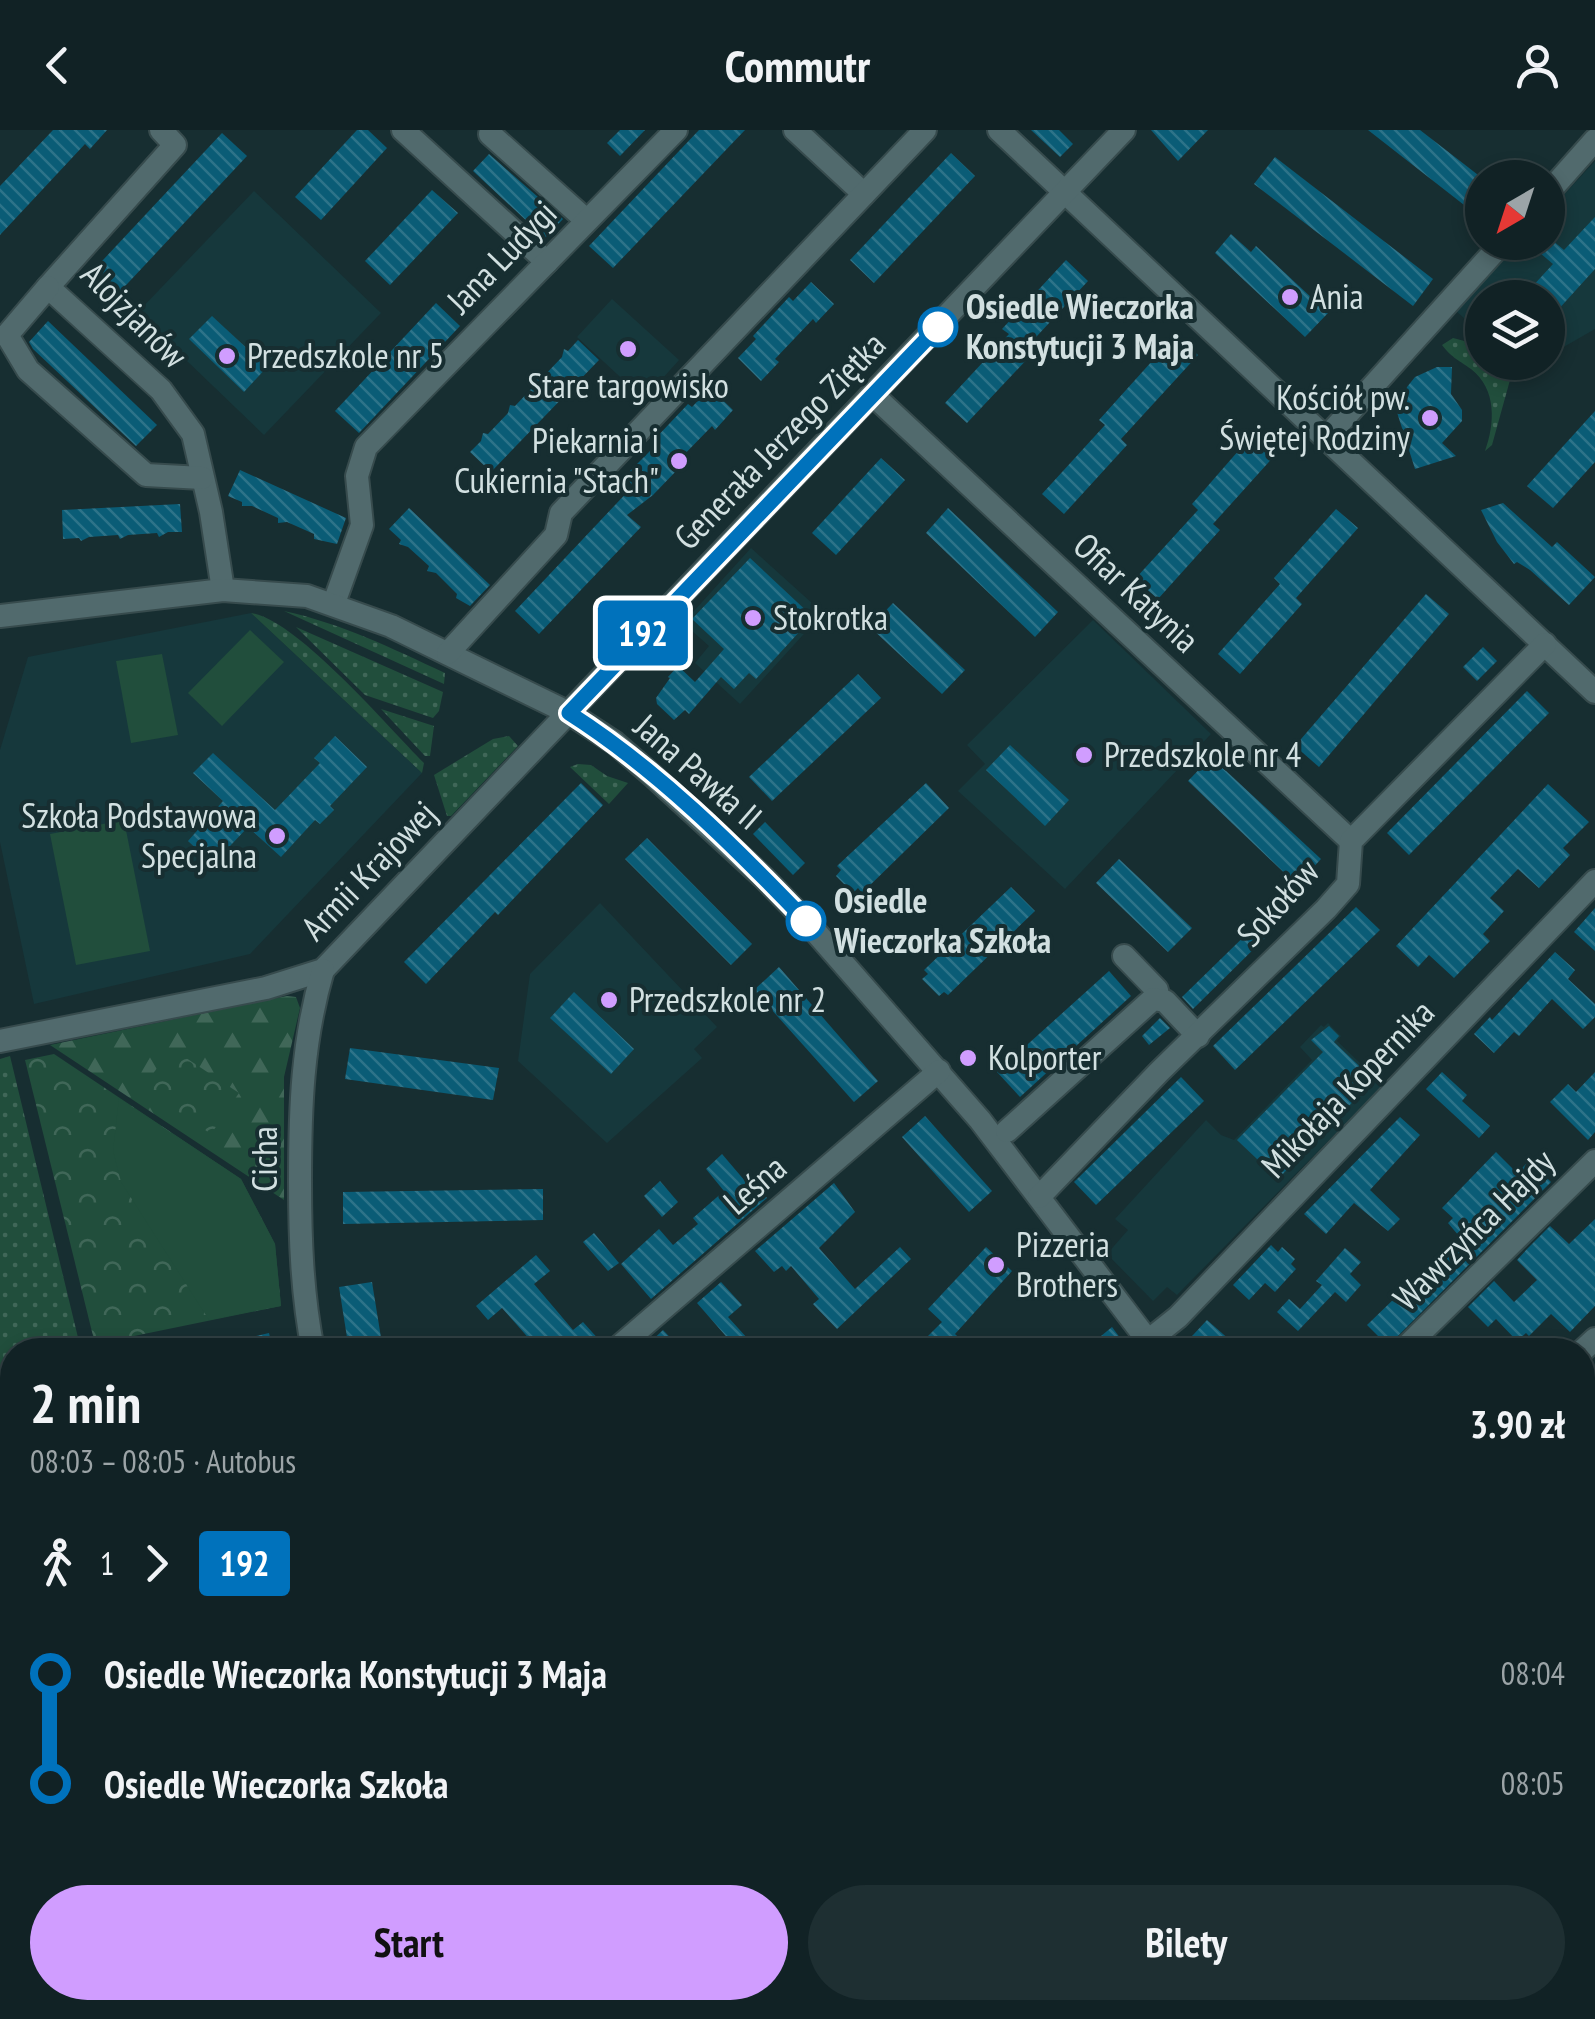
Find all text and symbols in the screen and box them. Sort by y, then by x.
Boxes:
text: Commutr [725,36,870,94]
icon: back [30,38,85,93]
icon: person [1510,38,1565,93]
north arrow [1465,160,1565,260]
map controls [1465,160,1565,380]
street label: Jana Ludygi [436,190,566,323]
street label: Alojzjanów [72,251,198,378]
place label: Ania [1310,273,1364,319]
button: layers [1465,280,1565,380]
place label: Osiedle Wieczorka Konstytucji 3 Maja [966,283,1194,369]
marker: Ania [1279,286,1301,308]
marker: Osiedle Wieczorka Konstytucji 3 Maja [919,308,957,346]
street label: Generała Jerzego Ziętka [664,322,895,559]
place label: Przedszkole nr 5 [247,332,444,378]
marker: Stare targowisko [617,338,639,360]
marker: Przedszkole nr 5 [216,345,238,367]
place label: Stare targowisko [527,362,729,408]
place label: Kościół pw. Świętej Rodziny [1219,374,1411,460]
marker: Kościół pw. Świętej Rodziny [1419,407,1441,429]
place label: Piekarnia i Cukiernia "Stach" [454,417,659,503]
marker: Piekarnia i Cukiernia "Stach" [668,450,690,472]
street label: Ofiar Katynia [1064,522,1209,662]
place label: Stokrotka [773,594,888,640]
line badge: 192 [586,600,700,666]
marker: Stokrotka [742,607,764,629]
text: 192 [618,610,668,656]
street label: Jana Pawła II [624,703,772,839]
place label: Przedszkole nr 4 [1104,731,1301,777]
marker: Przedszkole nr 4 [1073,744,1095,766]
street label: Armii Krajowej [291,791,446,950]
place label: Szkoła Podstawowa Specjalna [21,792,257,878]
marker: Szkoła Podstawowa Specjalna [266,825,288,847]
street label: Sokołów [1226,849,1329,956]
place label: Osiedle Wieczorka Szkoła [833,877,1051,963]
marker: Osiedle Wieczorka Szkoła [787,902,825,940]
place label: Przedszkole nr 2 [629,976,826,1022]
marker: Przedszkole nr 2 [598,989,620,1011]
street label: Mikołaja Kopernika [1251,990,1444,1187]
place label: Kolporter [988,1034,1102,1080]
marker: Kolporter [957,1047,979,1069]
street label: Cicha [241,1126,287,1192]
street label: Wawrzyńca Hajdy [1383,1138,1564,1320]
street label: Leśna [713,1144,795,1224]
place label: Pizzeria Brothers [1016,1221,1118,1307]
marker: Pizzeria Brothers [985,1254,1007,1276]
text: 2 min [30,1367,141,1438]
text: 3.90 zł [1470,1399,1565,1448]
text: 08:03 – 08:05 · Autobus [30,1440,296,1482]
icon: walk [30,1536,85,1591]
icon: forward [129,1536,184,1591]
text: 192 [219,1540,270,1586]
text: 1 [100,1542,114,1584]
text: Osiedle Wieczorka Konstytucji 3 Maja [104,1649,607,1698]
text: 08:04 [1501,1652,1565,1694]
text: Osiedle Wieczorka Szkoła [104,1759,448,1808]
text: 08:05 [1501,1762,1565,1804]
button: Start [30,1885,788,2000]
button: Bilety [808,1885,1565,2000]

